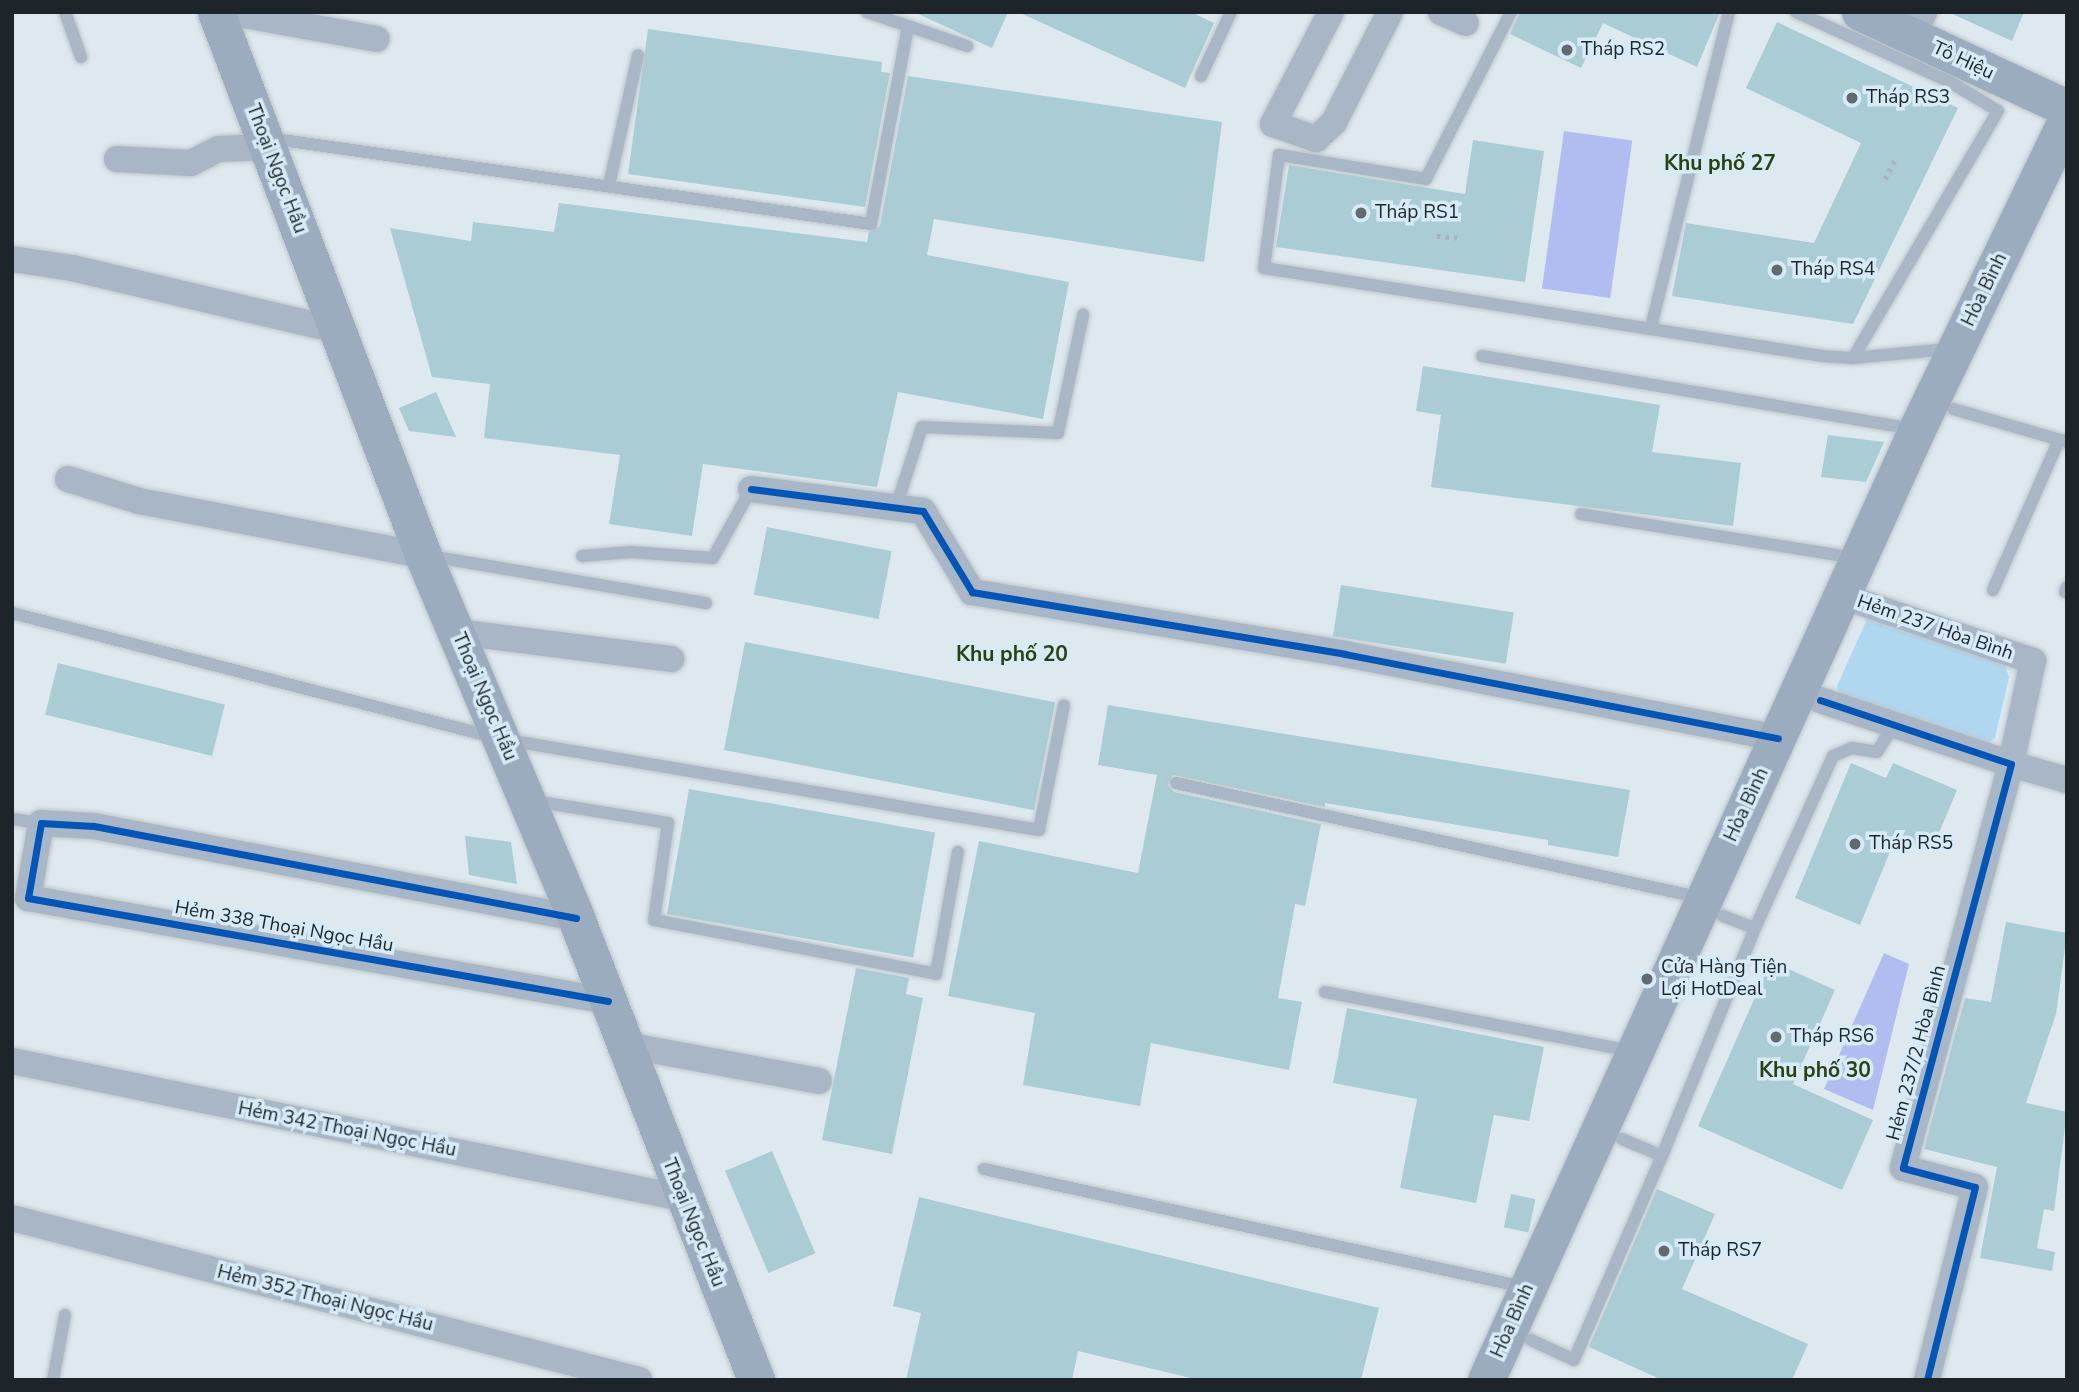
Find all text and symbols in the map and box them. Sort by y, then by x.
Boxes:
street label: Tô Hiệu [1929,37,1997,85]
place label: Tháp RS2 [1581,39,1665,61]
marker: Tháp RS2 [1559,42,1575,58]
place label: Tháp RS3 [1866,87,1950,109]
marker: Tháp RS3 [1844,90,1860,106]
street label: Thoại Ngọc Hầu [241,101,311,237]
district label: Khu phố 27 [1664,150,1776,176]
place label: Tháp RS1 [1375,202,1459,224]
marker: Tháp RS1 [1353,205,1369,221]
street label: Hòa Bình [1957,250,2013,330]
place label: Tháp RS4 [1791,259,1875,281]
marker: Tháp RS4 [1769,262,1785,278]
street label: Hẻm 237 Hòa Bình [1854,591,2016,665]
street label: Thoại Ngọc Hầu [447,630,521,764]
district label: Khu phố 20 [956,641,1068,667]
street label: Hòa Bình [1720,764,1774,846]
place label: Tháp RS5 [1869,833,1953,855]
marker: Tháp RS5 [1847,836,1863,852]
street label: Hẻm 338 Thoại Ngọc Hầu [173,897,395,957]
place label: Cửa Hàng Tiện Lợi HotDeal [1661,957,1787,1001]
street label: Hẻm 237/2 Hòa Bình [1883,963,1951,1143]
marker: Cửa Hàng Tiện Lợi HotDeal [1639,971,1655,987]
place label: Tháp RS6 [1790,1026,1874,1048]
marker: Tháp RS6 [1768,1029,1784,1045]
district label: Khu phố 30 [1759,1057,1871,1083]
street label: Hẻm 342 Thoại Ngọc Hầu [236,1098,458,1162]
street label: Thoại Ngọc Hầu [657,1155,729,1291]
place label: Tháp RS7 [1678,1240,1762,1262]
marker: Tháp RS7 [1656,1243,1672,1259]
street label: Hẻm 352 Thoại Ngọc Hầu [215,1261,435,1337]
street label: Hòa Bình [1487,1280,1539,1362]

